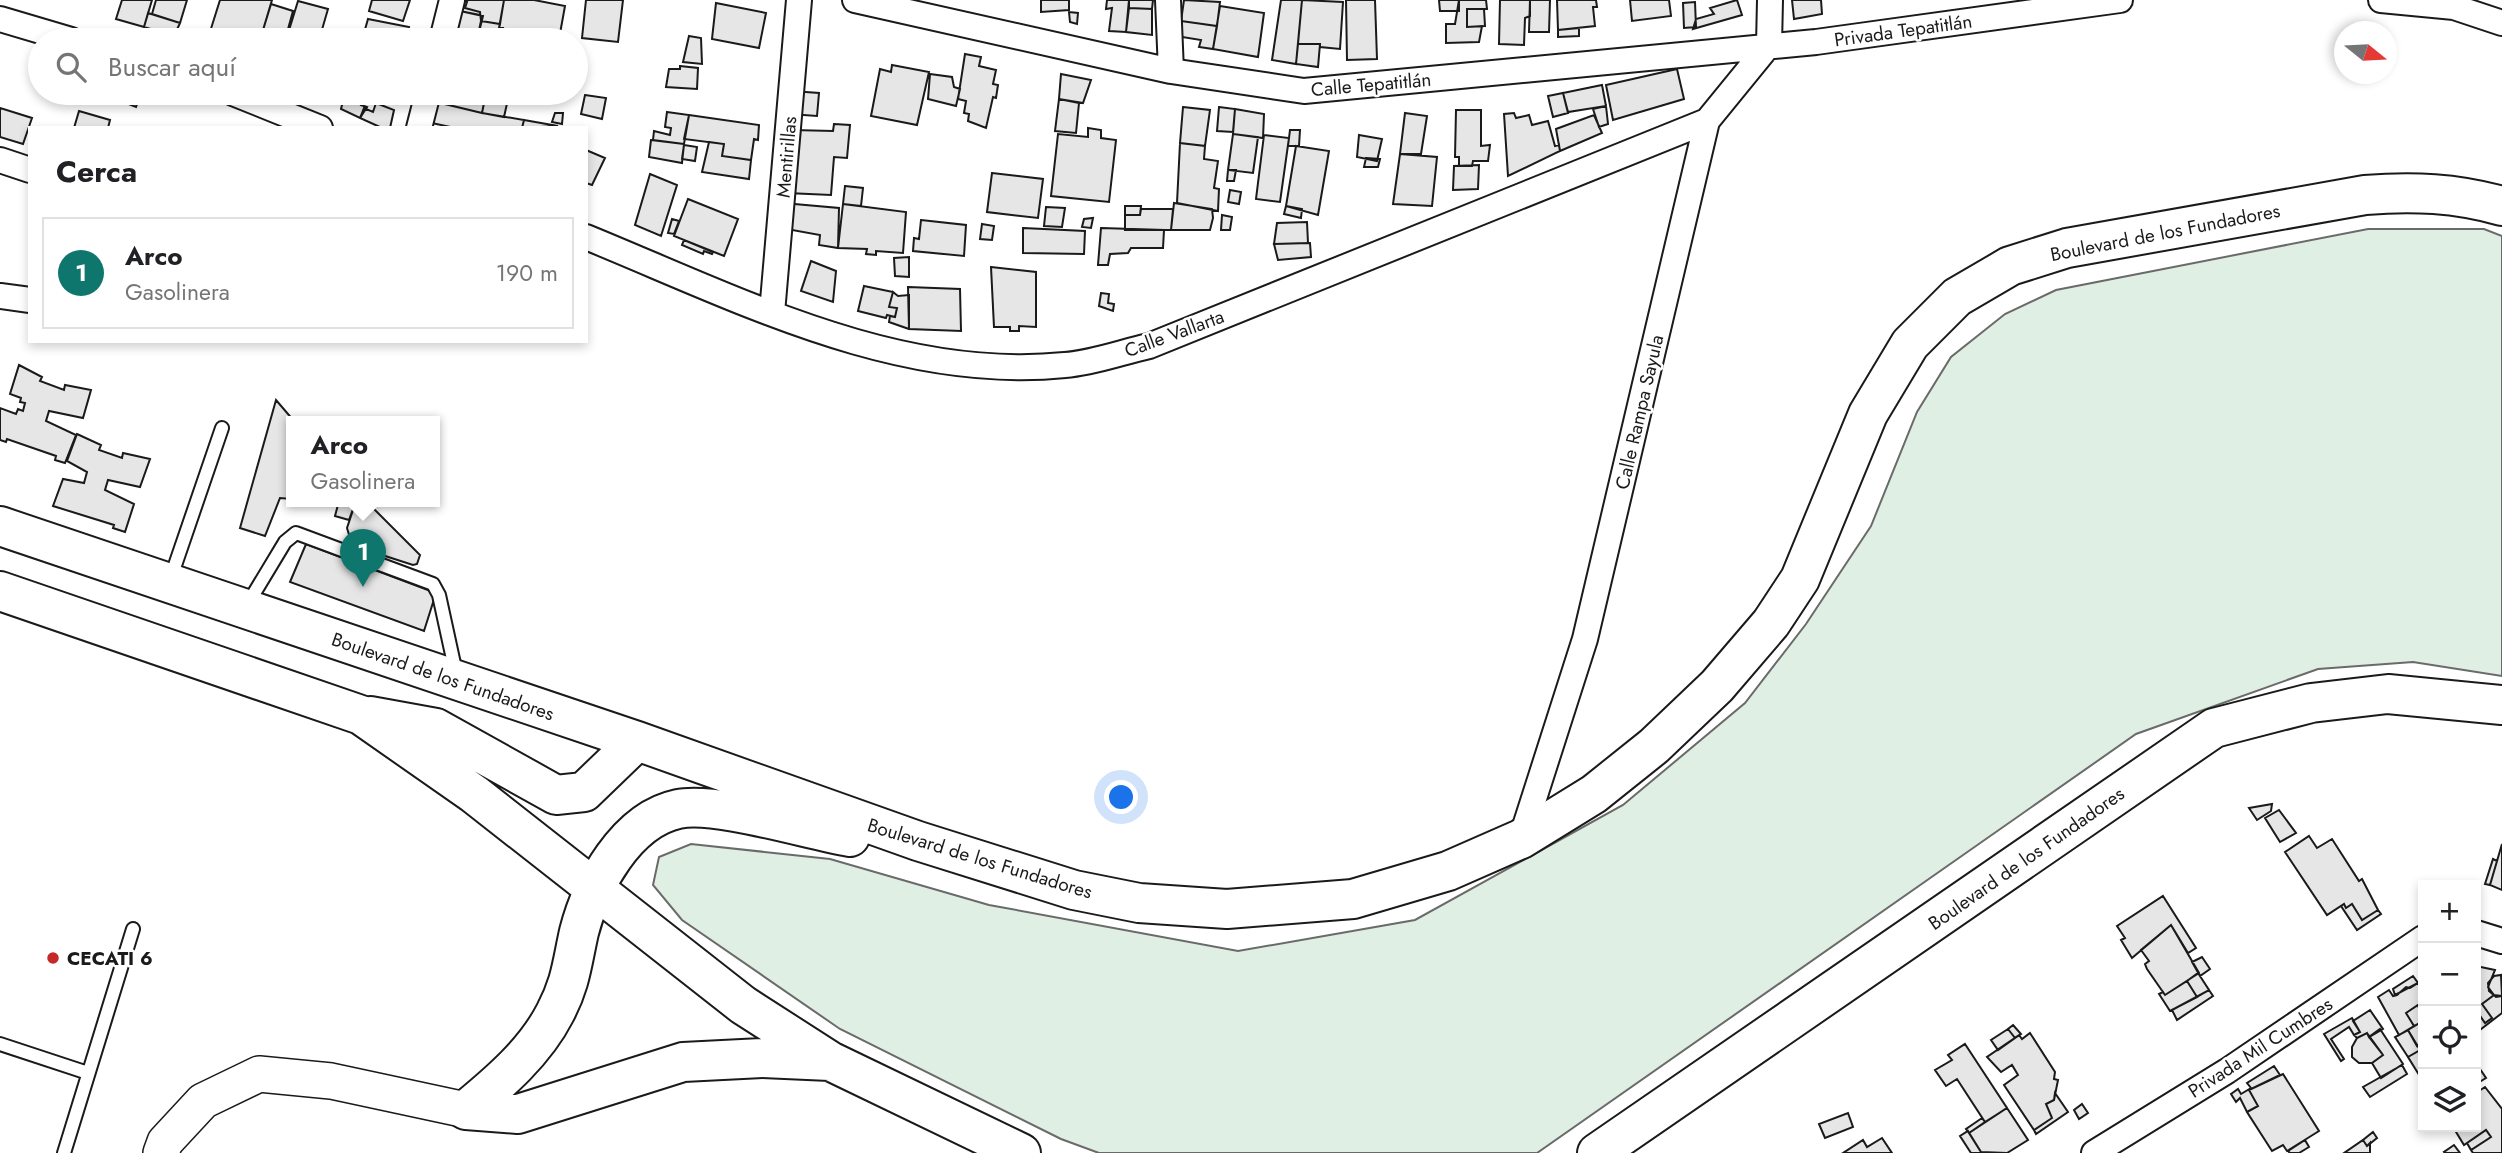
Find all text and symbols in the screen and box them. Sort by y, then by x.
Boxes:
street label: Privada Tepatitlán [1832,7,1974,54]
north arrow [2334,21,2397,84]
search box [28,28,588,105]
icon: search [52,48,90,86]
text: Buscar aquí [108,48,236,86]
street label: Calle Tepatitlán [1310,66,1432,103]
street label: Mentirillas [769,115,804,199]
text: Cerca [56,150,137,193]
street label: Boulevard de los Fundadores [2048,197,2283,268]
text: Arco [125,237,183,275]
text: 1 [75,256,87,290]
text: 190 m [496,256,558,290]
text: Gasolinera [125,275,230,309]
street label: Calle Vallarta [1121,303,1228,364]
street label: Calle Rampa Sayula [1609,332,1670,492]
popup [286,416,440,507]
text: Arco [311,426,368,464]
text: Gasolinera [311,464,415,498]
pin: 1 [340,529,386,587]
street label: Boulevard de los Fundadores [328,626,558,727]
your location [1104,780,1138,814]
street label: Boulevard de los Fundadores [1923,780,2130,936]
street label: Boulevard de los Fundadores [864,811,1096,906]
map controls [2418,880,2481,1132]
button: + [2418,880,2481,943]
button: − [2418,943,2481,1006]
place label: CECATI 6 [67,945,153,972]
marker: CECATI 6 [45,950,61,966]
street label: Privada Mil Cumbres [2183,990,2338,1104]
button: locate [2418,1006,2481,1069]
button: layers [2418,1069,2481,1132]

